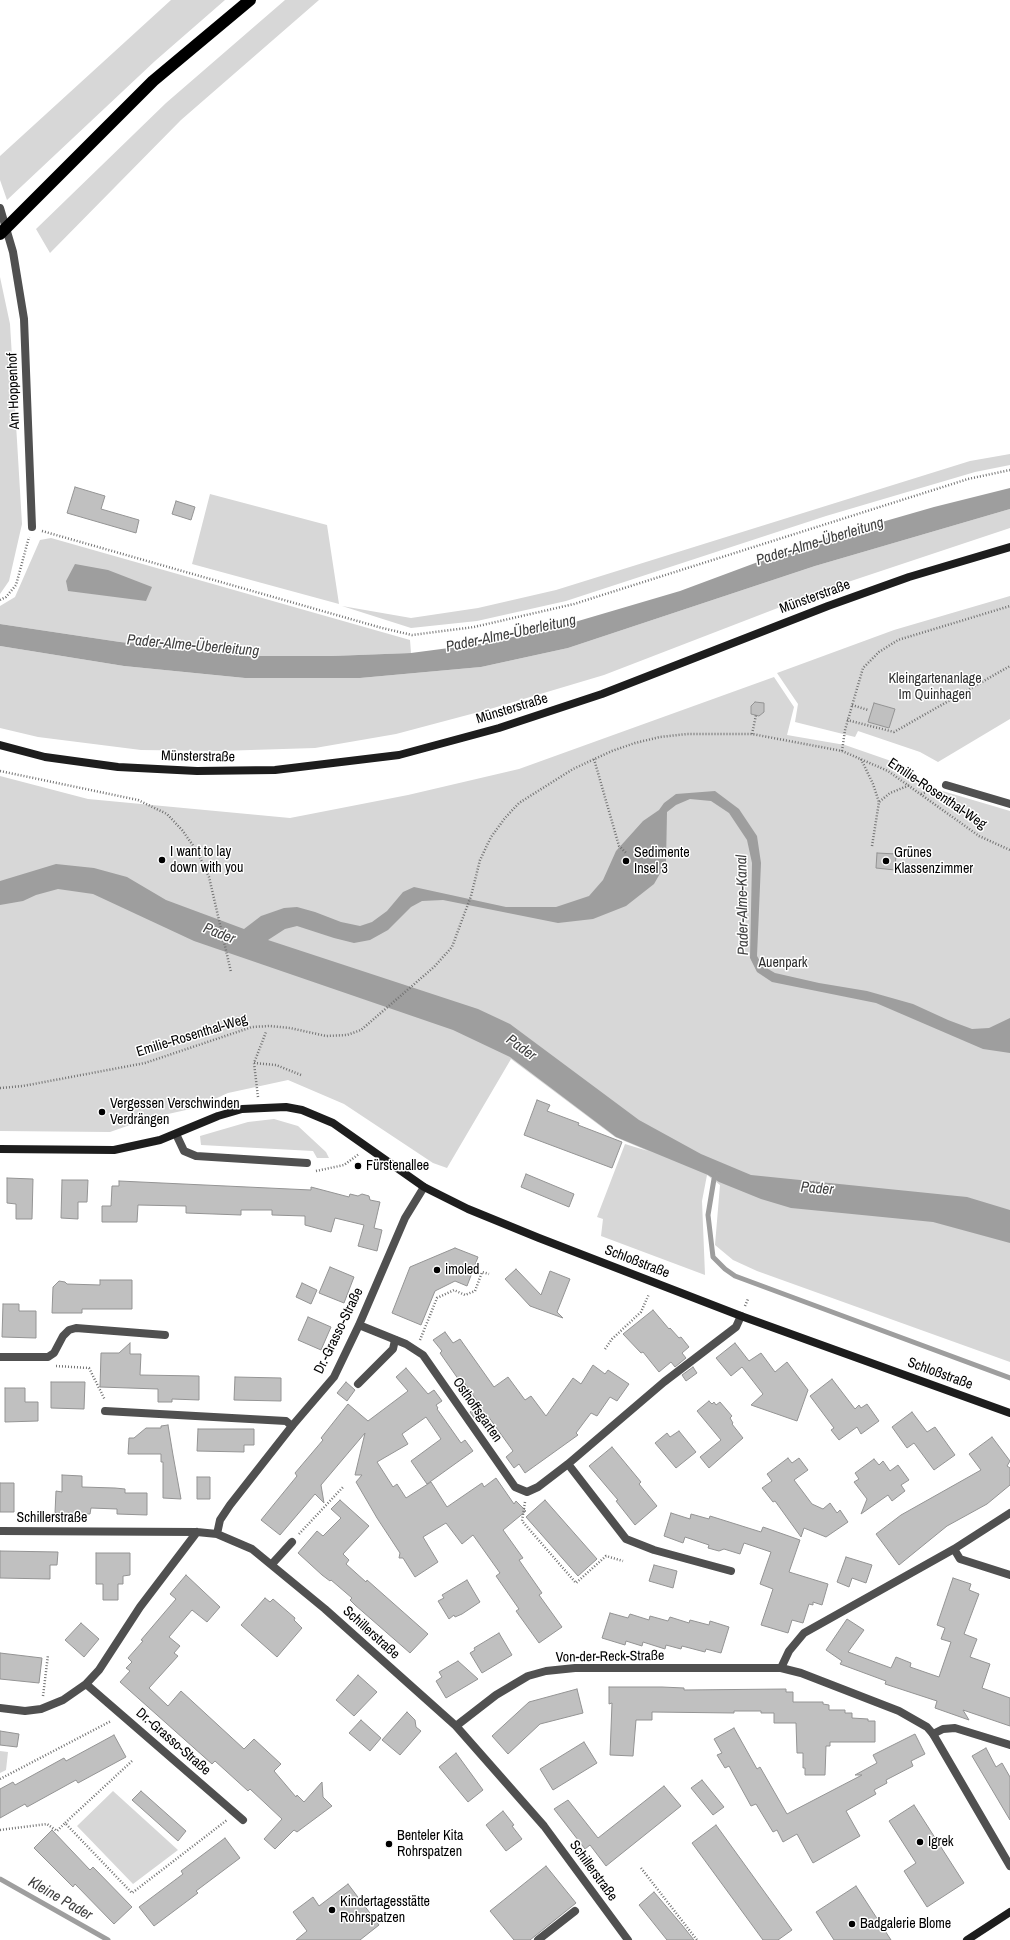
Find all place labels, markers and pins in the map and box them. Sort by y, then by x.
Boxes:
place label: I want to lay down with you [170,844,243,876]
place label: Sedimente Insel 3 [634,845,690,878]
place label: Grünes Klassenzimmer [894,845,973,878]
marker: I want to lay down with you [157,855,167,865]
marker: Sedimente Insel 3 [621,856,631,866]
marker: Grünes Klassenzimmer [881,856,891,866]
place label: Vergessen Verschwinden Verdrängen [110,1096,240,1128]
marker: Vergessen Verschwinden Verdrängen [97,1107,107,1117]
place label: Fürstenallee [366,1158,429,1174]
marker: Fürstenallee [353,1161,363,1171]
place label: imoled [445,1262,479,1278]
marker: imoled [432,1265,442,1275]
place label: Benteler Kita Rohrspatzen [397,1828,463,1860]
place label: Igrek [928,1834,954,1850]
marker: Igrek [915,1837,925,1847]
marker: Benteler Kita Rohrspatzen [384,1839,394,1849]
place label: Kindertagesstätte Rohrspatzen [340,1894,430,1926]
marker: Kindertagesstätte Rohrspatzen [327,1905,337,1915]
place label: Badgalerie Blome [860,1916,951,1932]
marker: Badgalerie Blome [847,1919,857,1929]

